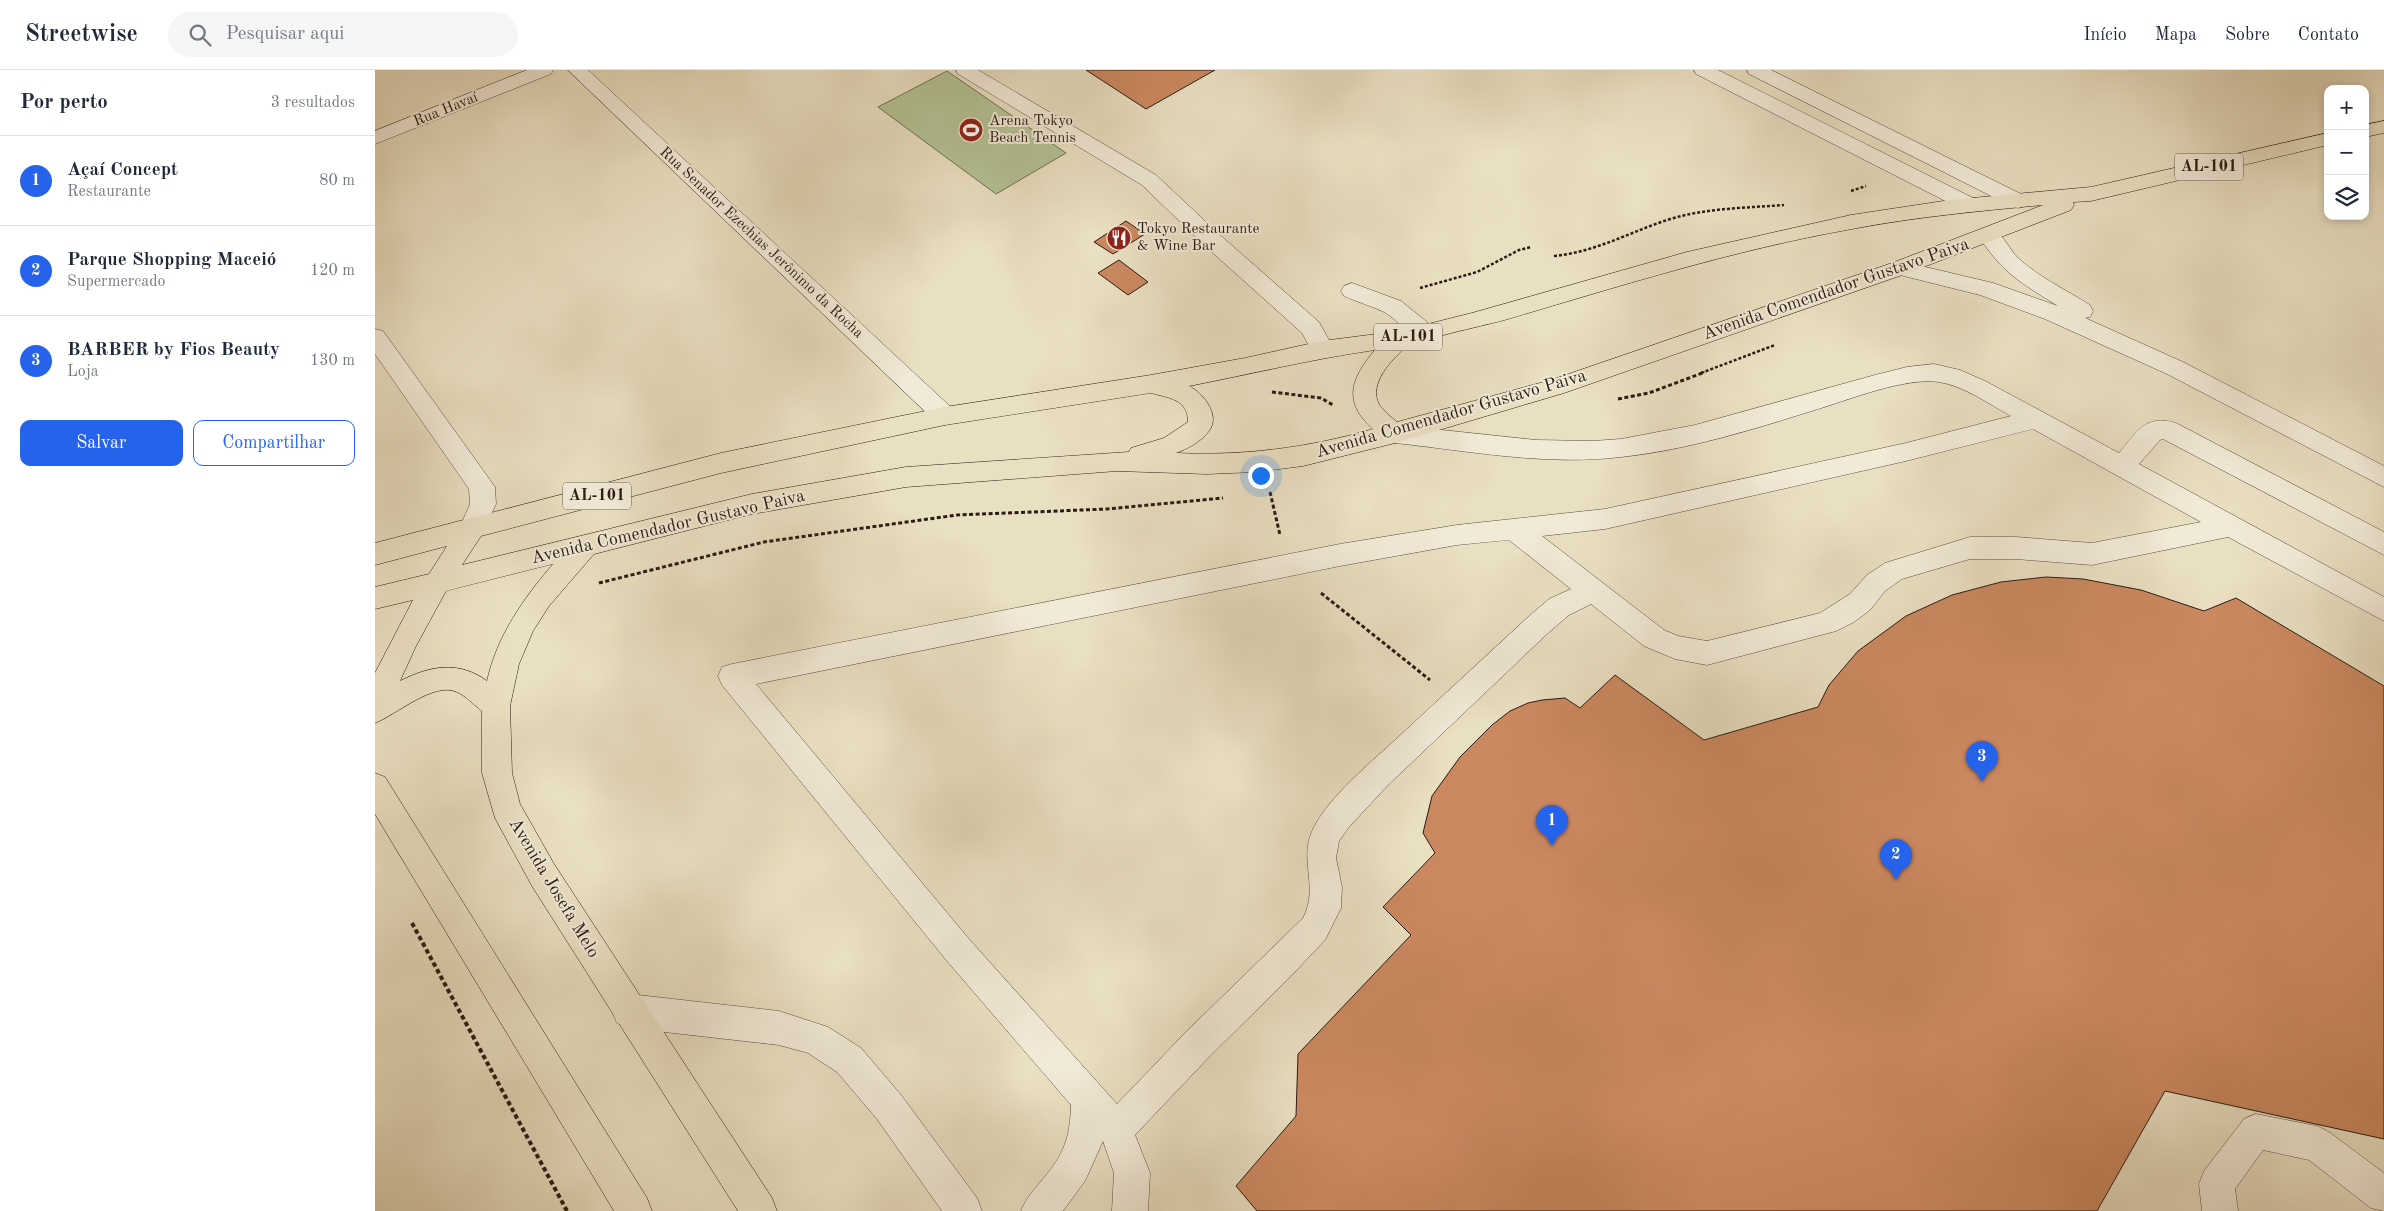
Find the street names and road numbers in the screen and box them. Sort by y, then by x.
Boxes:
street label: Rua Havaí [412,90,481,130]
street label: Rua Senador Ezechias Jerônimo da Rocha [656,145,866,342]
road number: AL-101 [2175,154,2243,180]
street label: Avenida Comendador Gustavo Paiva [1700,235,1972,343]
road number: AL-101 [1374,323,1442,350]
street label: Avenida Comendador Gustavo Paiva [1314,367,1588,461]
road number: AL-101 [563,482,631,510]
street label: Avenida Comendador Gustavo Paiva [529,487,807,567]
street label: Avenida Josefa Melo [505,815,603,961]

